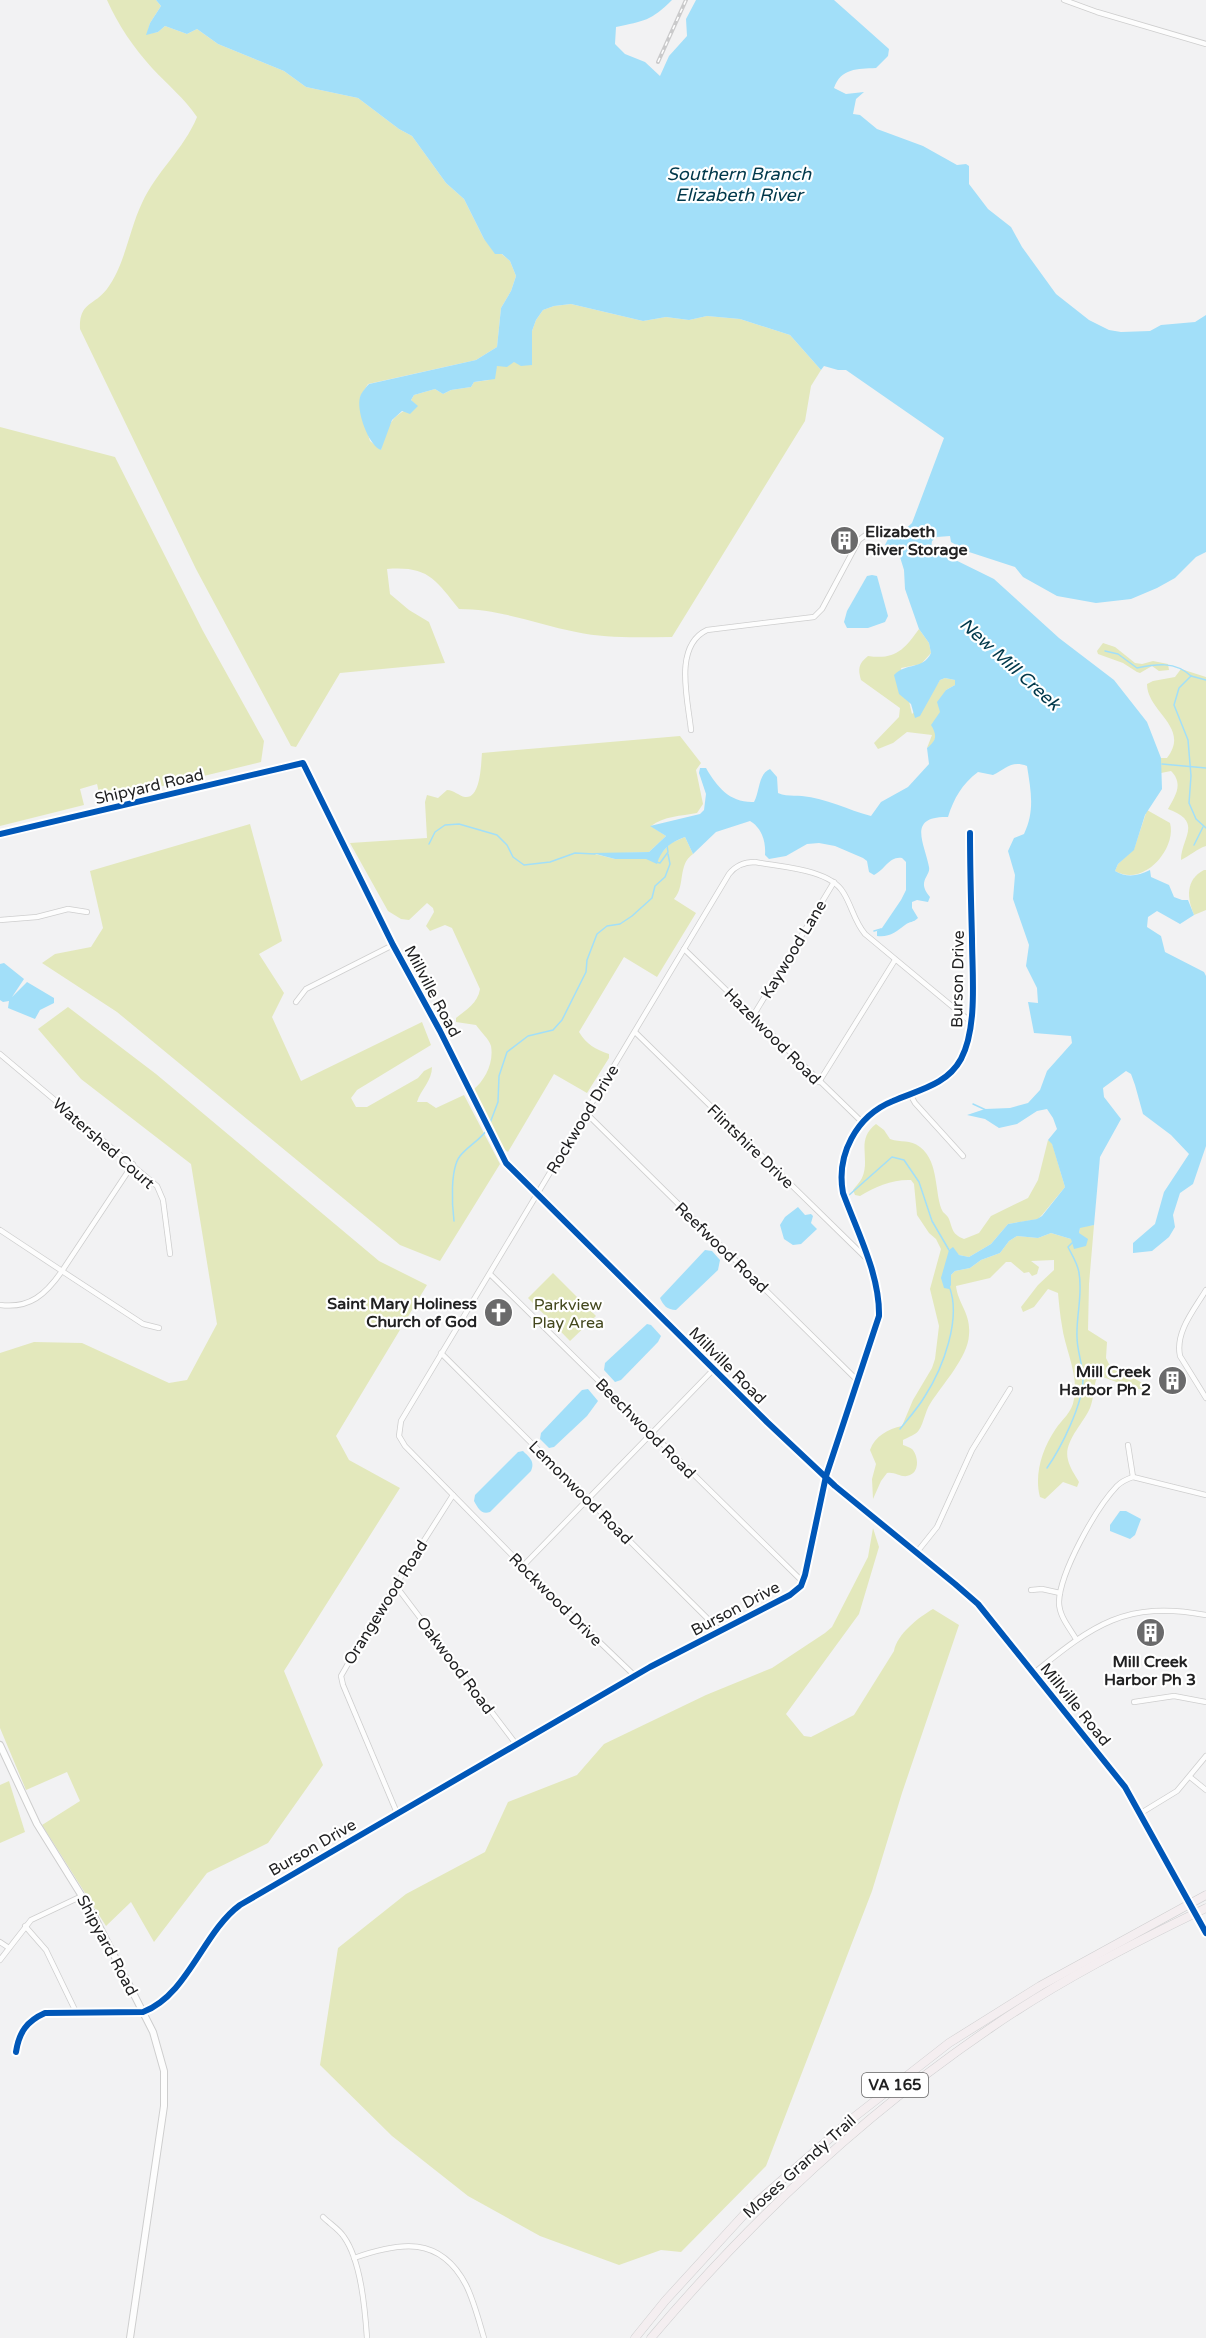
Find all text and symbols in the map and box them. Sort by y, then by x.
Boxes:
water label: Southern Branch Elizabeth River [667,163,812,206]
place label: Elizabeth River Storage [865,522,968,560]
building icon: Elizabeth River Storage [828,524,860,556]
water label: New Mill Creek [955,613,1066,716]
street label: Shipyard Road [93,765,206,809]
street label: Kaywood Lane [757,897,831,1002]
street label: Burson Drive [947,930,969,1028]
street label: Millville Road [400,942,465,1041]
street label: Hazelwood Road [720,984,825,1089]
street label: Rockwood Drive [542,1061,623,1178]
street label: Watershed Court [48,1094,159,1194]
street label: Flintshire Drive [703,1100,798,1193]
street label: Reefwood Road [670,1198,772,1297]
place label: Saint Mary Holiness Church of God [327,1294,477,1332]
park label: Parkview Play Area [532,1295,604,1333]
church icon: Saint Mary Holiness Church of God [482,1296,514,1328]
street label: Millville Road [684,1323,770,1409]
place label: Mill Creek Harbor Ph 2 [1059,1362,1151,1400]
building icon: Mill Creek Harbor Ph 2 [1156,1364,1188,1396]
street label: Beechwood Road [591,1374,700,1483]
street label: Lemonwood Road [524,1437,636,1549]
street label: Orangewood Road [339,1536,432,1669]
street label: Rockwood Drive [504,1549,606,1651]
street label: Burson Drive [688,1577,783,1641]
street label: Oakwood Road [412,1613,498,1718]
building icon: Mill Creek Harbor Ph 3 [1134,1617,1166,1649]
place label: Mill Creek Harbor Ph 3 [1104,1652,1196,1690]
street label: Millville Road [1036,1659,1115,1750]
street label: Burson Drive [265,1815,360,1881]
street label: Shipyard Road [72,1892,142,1999]
road number: VA 165 [862,2073,928,2097]
street label: Moses Grandy Trail [739,2111,860,2223]

